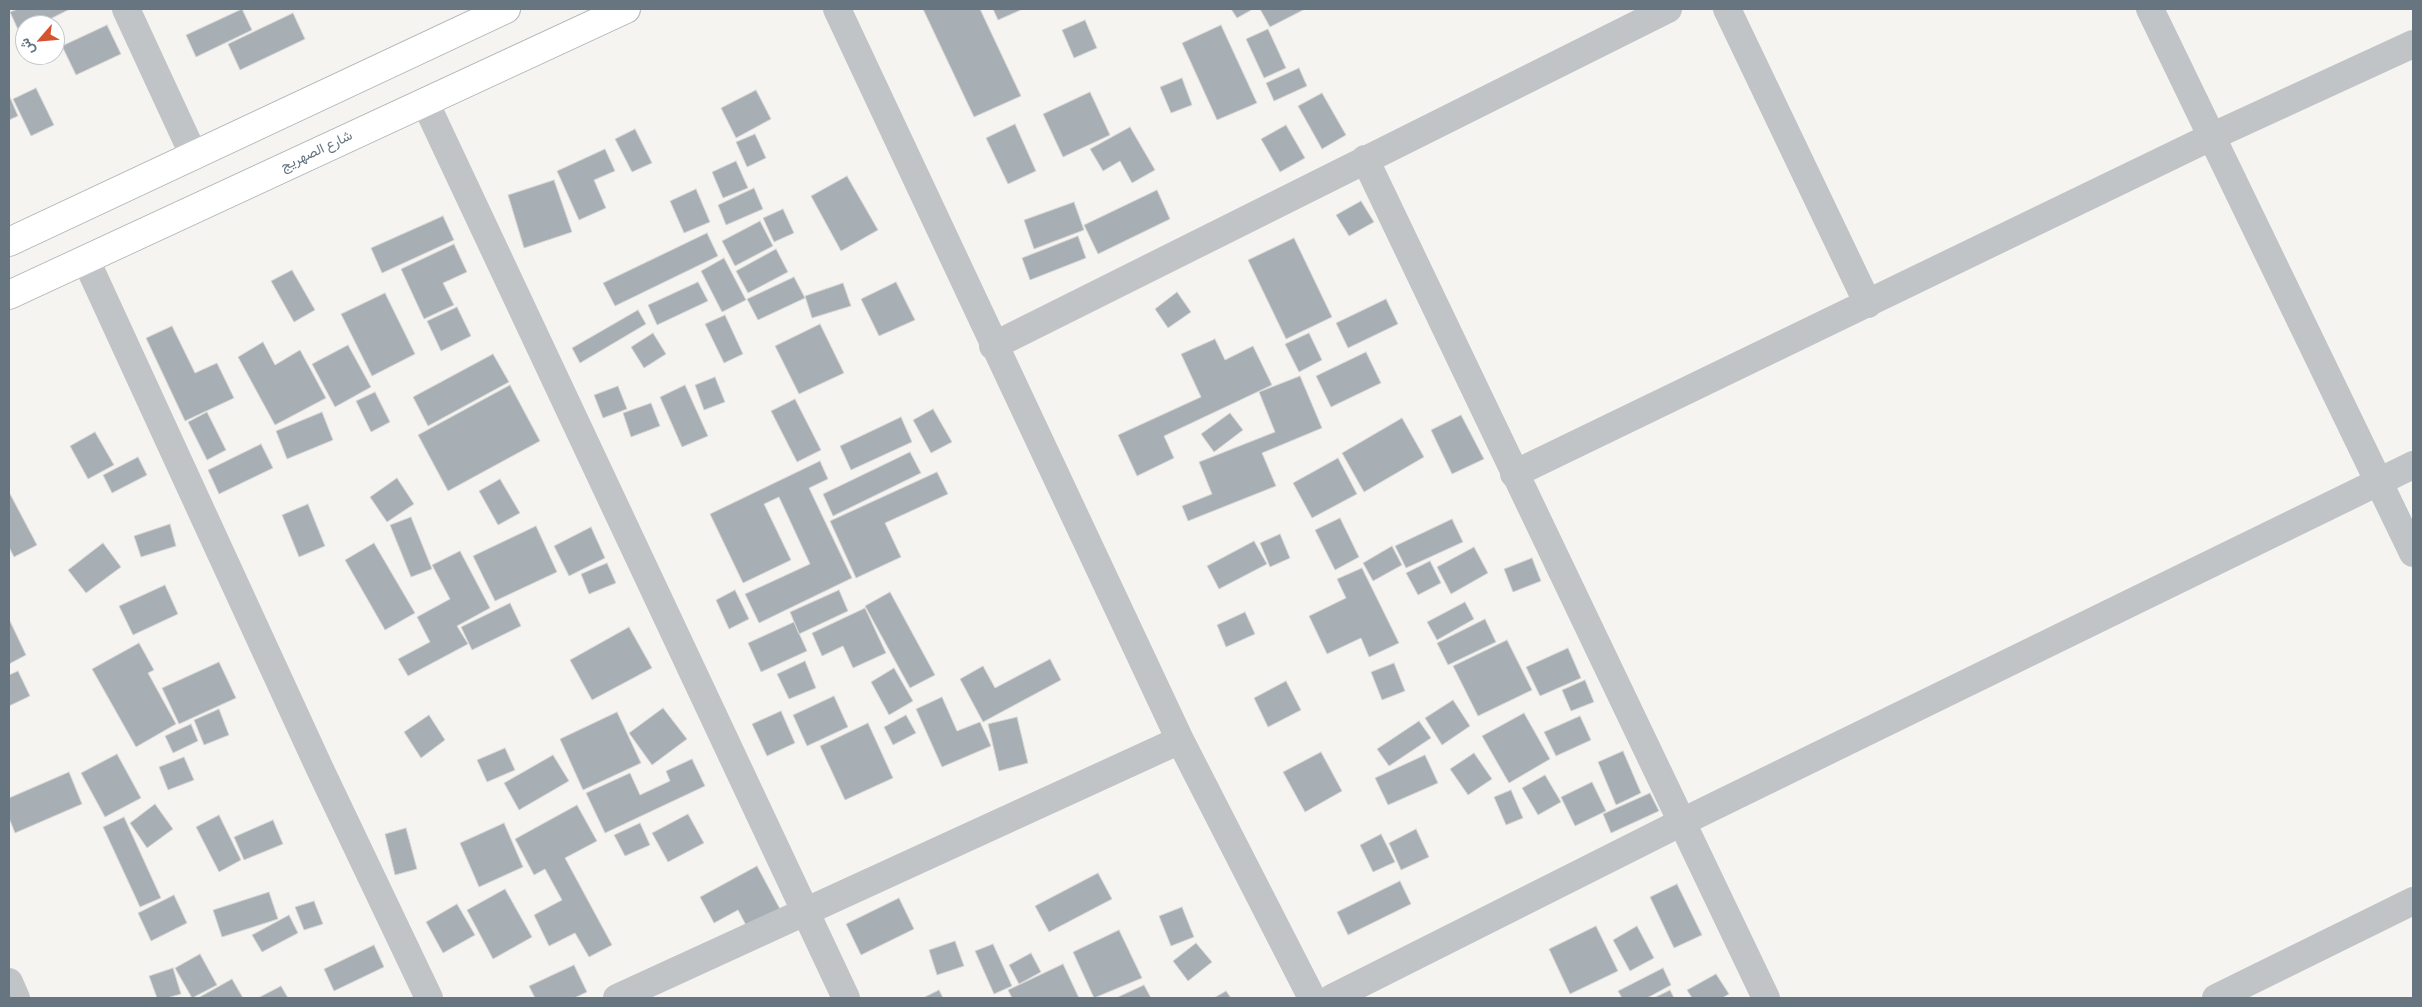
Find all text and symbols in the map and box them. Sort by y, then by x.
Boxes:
north arrow [15,15,65,65]
text: ش [15,34,40,58]
street label: شارع الصهريج [278,128,356,176]

